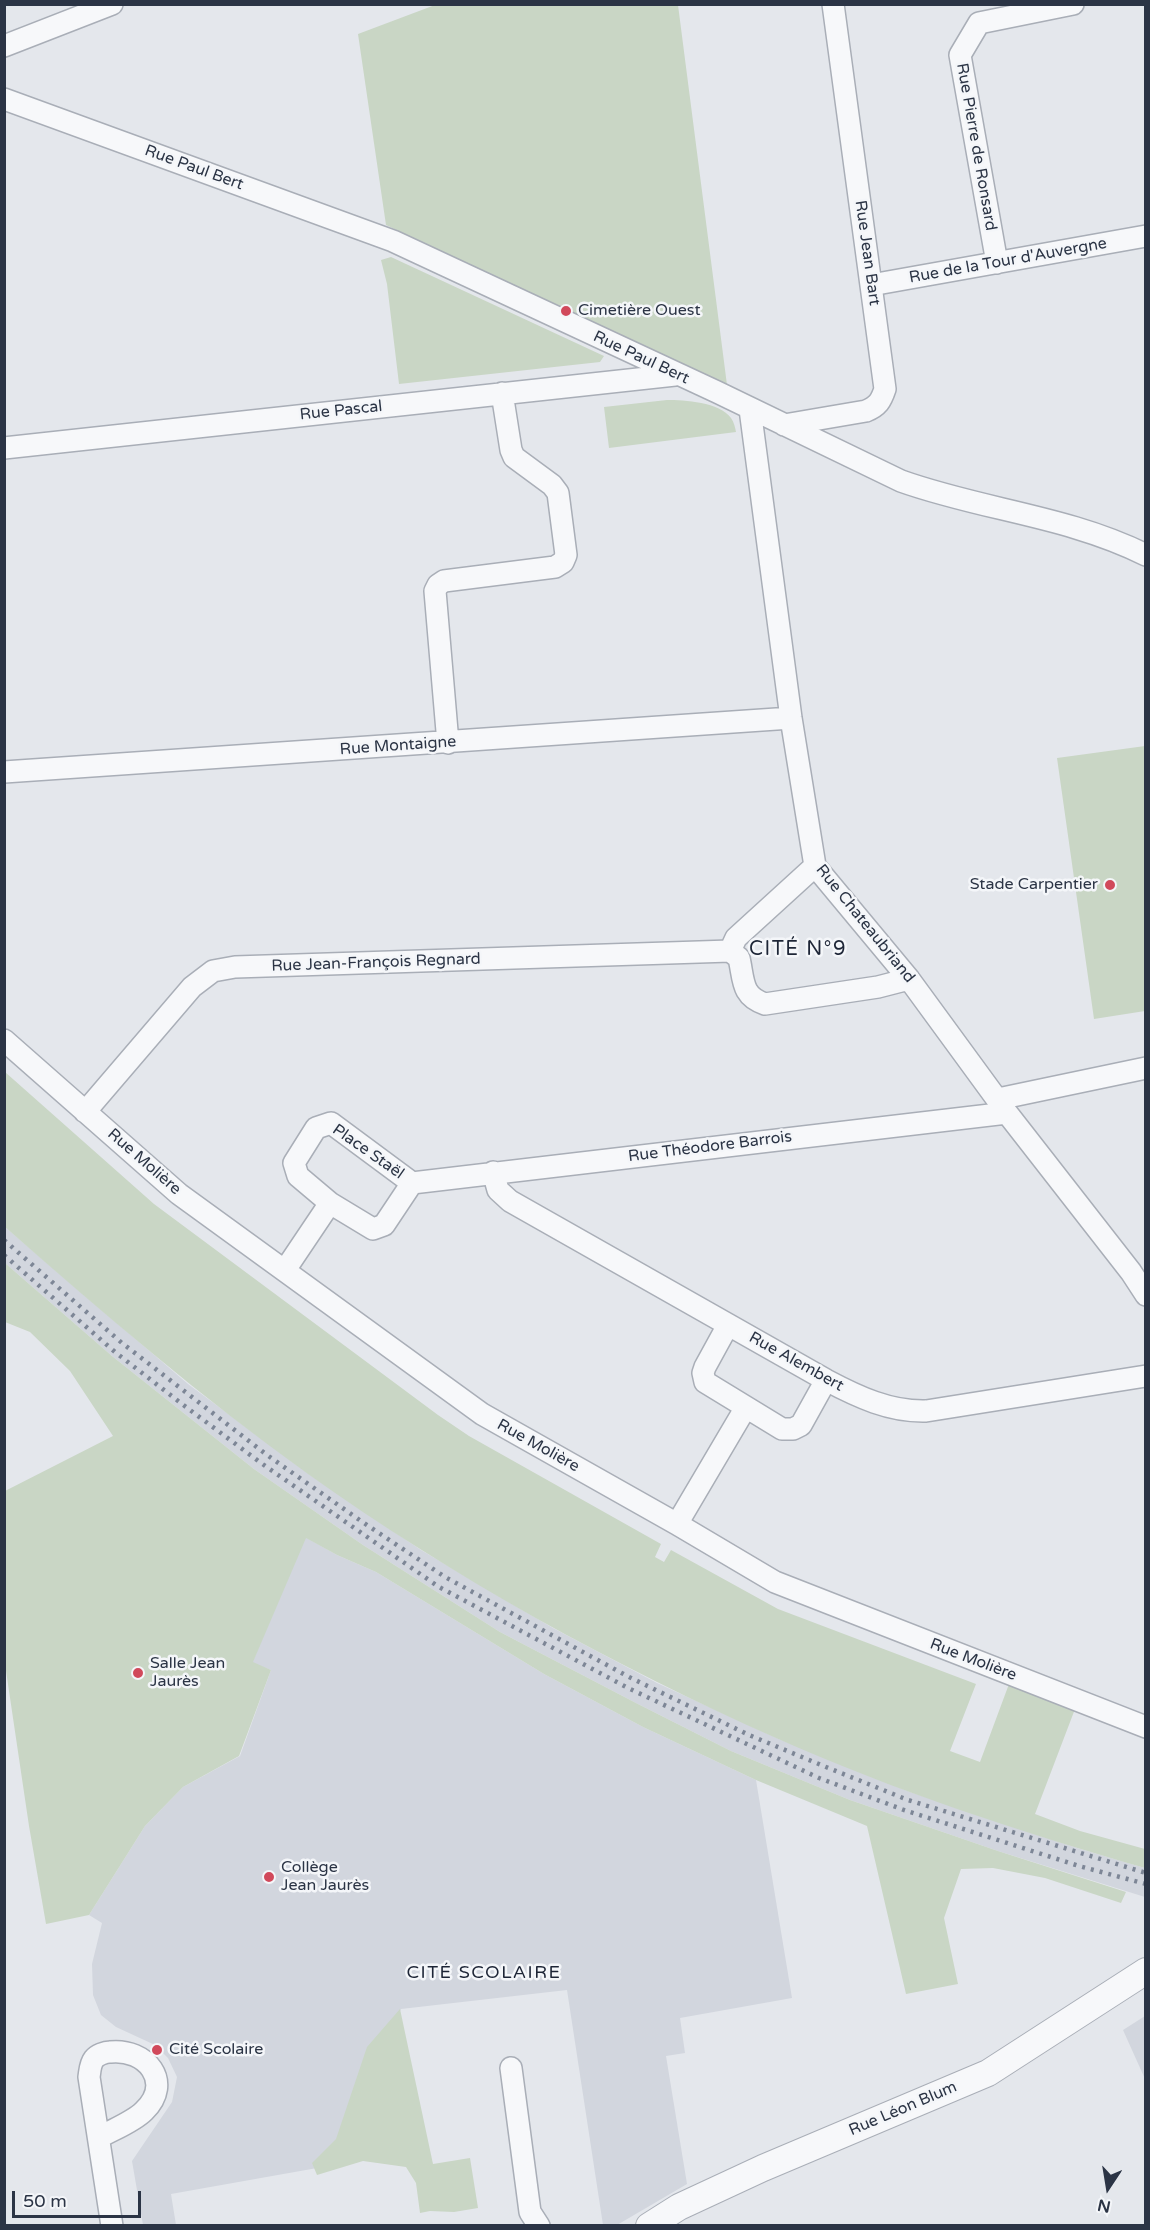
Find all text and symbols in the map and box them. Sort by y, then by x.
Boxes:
street label: Rue Pierre de Ronsard [952,62,1000,232]
street label: Rue Paul Bert [142,141,246,195]
street label: Rue Jean Bart [850,199,884,307]
street label: Rue de la Tour d'Auvergne [908,234,1108,288]
place label: Cimetière Ouest [578,301,700,321]
marker: Cimetière Ouest [559,304,573,318]
street label: Rue Paul Bert [590,327,692,389]
street label: Rue Pascal [299,397,383,425]
street label: Rue Montaigne [339,732,457,760]
street label: Rue Chateaubriand [811,861,919,987]
place label: Stade Carpentier [970,875,1098,895]
marker: Stade Carpentier [1103,878,1117,892]
district label: CITÉ N°9 [749,938,847,962]
street label: Rue Jean-François Regnard [271,950,481,976]
street label: Place Staël [329,1120,407,1184]
street label: Rue Molière [103,1125,185,1199]
street label: Rue Théodore Barrois [627,1127,793,1167]
street label: Rue Alembert [745,1328,847,1396]
street label: Rue Molière [493,1415,583,1477]
street label: Rue Molière [927,1635,1019,1685]
place label: Salle Jean Jaurès [150,1654,225,1692]
marker: Salle Jean Jaurès [131,1666,145,1680]
place label: Collège Jean Jaurès [281,1858,369,1896]
marker: Collège Jean Jaurès [262,1870,276,1884]
district label: CITÉ SCOLAIRE [407,1962,561,1984]
place label: Cité Scolaire [169,2040,263,2060]
marker: Cité Scolaire [150,2043,164,2057]
street label: Rue Léon Blum [846,2078,960,2140]
north arrow [1078,2158,1138,2218]
scale bar [15,2179,144,2217]
text: 50 m [23,2190,67,2212]
text: N [1096,2194,1113,2217]

